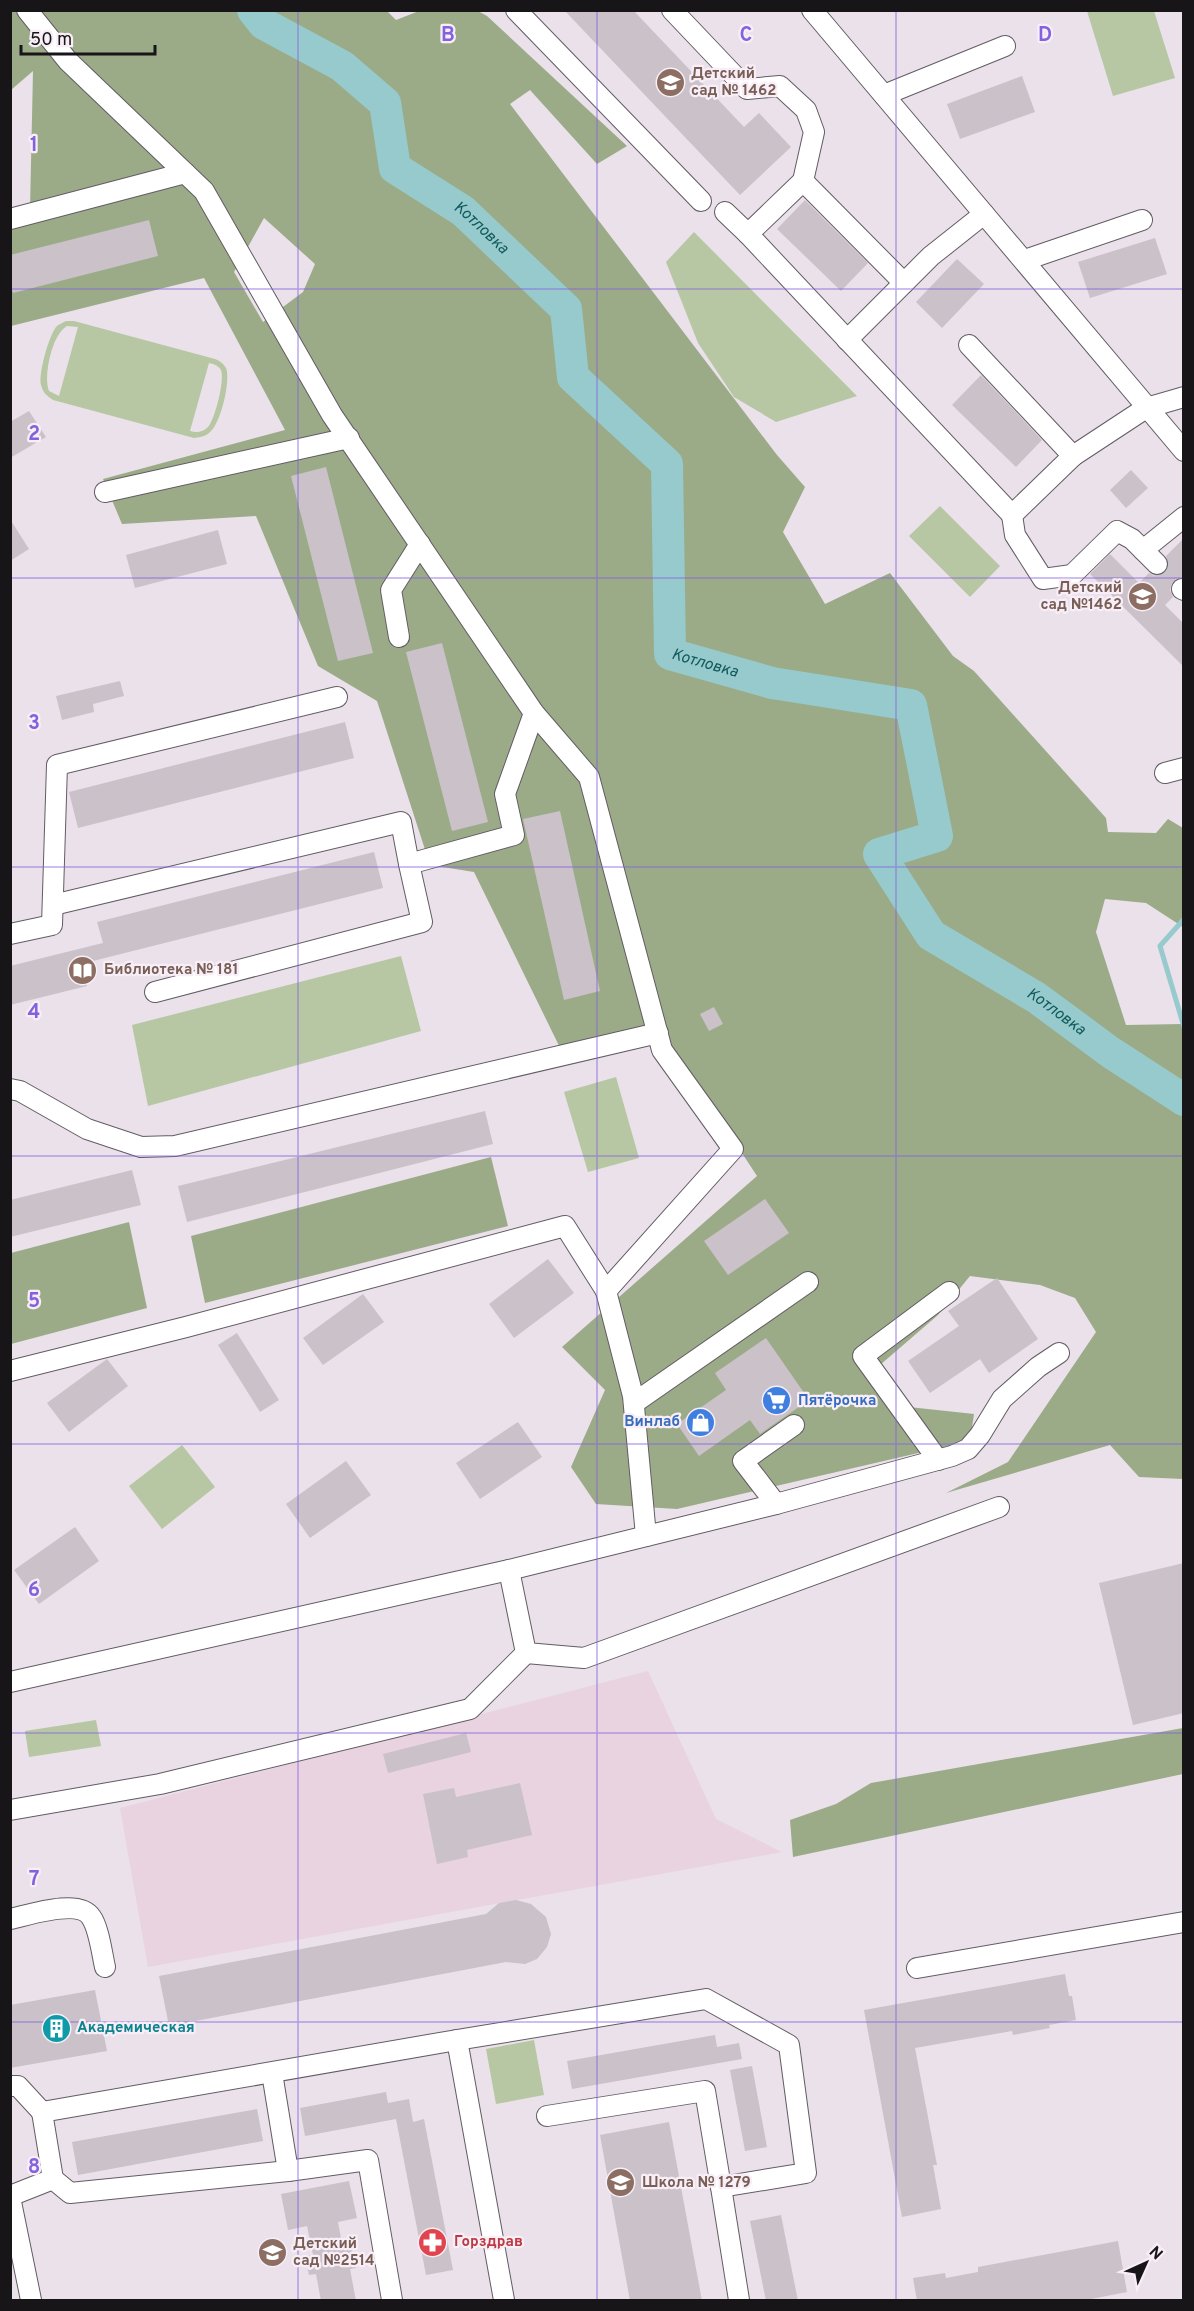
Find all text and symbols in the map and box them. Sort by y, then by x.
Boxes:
scale bar [21,18,154,56]
text: B [441,23,455,49]
text: C [740,23,752,49]
text: D [1038,23,1052,49]
text: 50 m [30,29,72,52]
place label: Детский сад № 1462 [691,65,776,101]
school or university icon: Детский сад № 1462 [654,67,686,99]
text: 1 [30,133,38,159]
water label: Котловка [450,198,513,259]
text: 2 [28,422,40,448]
place label: Детский сад №1462 [1040,579,1122,615]
school or university icon: Детский сад №1462 [1127,581,1159,613]
water label: Котловка [669,645,741,683]
text: 3 [28,711,40,737]
library icon: Библиотека № 181 [67,954,99,986]
place label: Библиотека № 181 [104,961,238,980]
water label: Котловка [1023,984,1090,1041]
text: 4 [28,1000,40,1026]
text: 5 [28,1289,40,1315]
supermarket icon: Пятёрочка [761,1385,793,1417]
place label: Пятёрочка [798,1392,876,1411]
shop icon: Винлаб [685,1406,717,1438]
place label: Винлаб [624,1413,680,1432]
text: 6 [28,1578,40,1604]
text: 7 [29,1867,39,1893]
building icon: Академическая [40,2012,72,2044]
place label: Академическая [77,2019,195,2038]
text: 8 [28,2155,40,2181]
school or university icon: Школа № 1279 [605,2167,637,2199]
place label: Школа № 1279 [642,2174,751,2193]
pharmacy icon: Горздрав [417,2226,449,2258]
place label: Горздрав [454,2233,523,2252]
north arrow [1116,2233,1176,2293]
place label: Детский сад №2514 [293,2235,375,2271]
school or university icon: Детский сад №2514 [256,2237,288,2269]
text: N [1144,2243,1166,2265]

